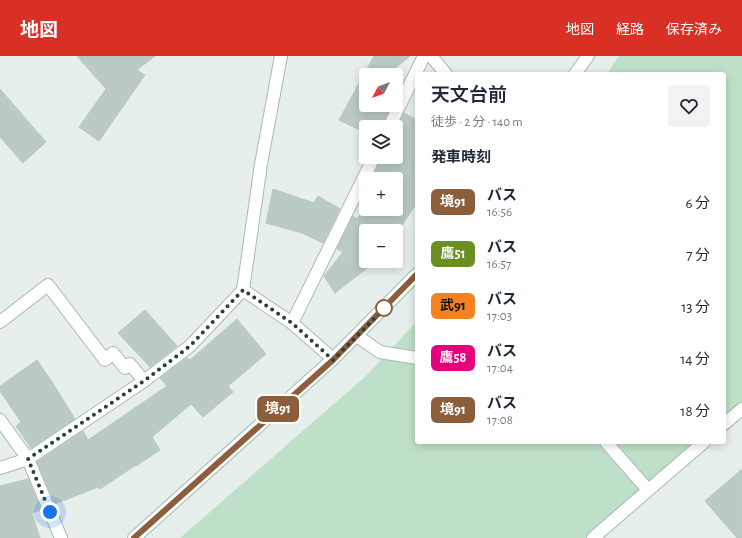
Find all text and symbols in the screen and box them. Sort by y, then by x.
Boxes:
text: 地図 [20,21,58,40]
text: 地図 [566,23,594,37]
text: 経路 [616,23,644,37]
text: 保存済み [666,23,722,37]
north arrow [359,68,403,112]
map controls [359,68,403,268]
button: heart [668,85,710,127]
text: 天文台前 [431,86,507,105]
text: 徒歩 · 2 分 · 140 m [431,116,523,129]
button: layers [359,120,403,164]
text: 発車時刻 [431,150,491,165]
button: + [359,172,403,216]
text: バス [487,188,517,203]
text: 境91 [440,195,466,209]
text: 6 分 [685,196,710,211]
text: 16:56 [487,206,512,219]
button: − [359,224,403,268]
text: バス [487,240,517,255]
text: 鷹51 [440,247,466,261]
text: 7 分 [686,248,710,263]
text: 16:57 [487,258,511,271]
text: バス [487,292,517,307]
unlabelled marker [375,299,393,317]
text: 武91 [440,299,466,313]
text: 13 分 [681,300,710,315]
text: 17:03 [487,310,512,323]
text: バス [487,344,517,359]
text: 鷹58 [440,351,466,365]
text: 14 分 [680,352,710,367]
text: 17:04 [487,362,513,375]
line badge: 境91 [255,396,301,422]
text: バス [487,396,517,411]
text: 境91 [265,402,291,416]
text: 境91 [440,403,466,417]
text: 18 分 [680,404,710,419]
text: 17:08 [487,414,513,427]
your location [40,502,60,522]

